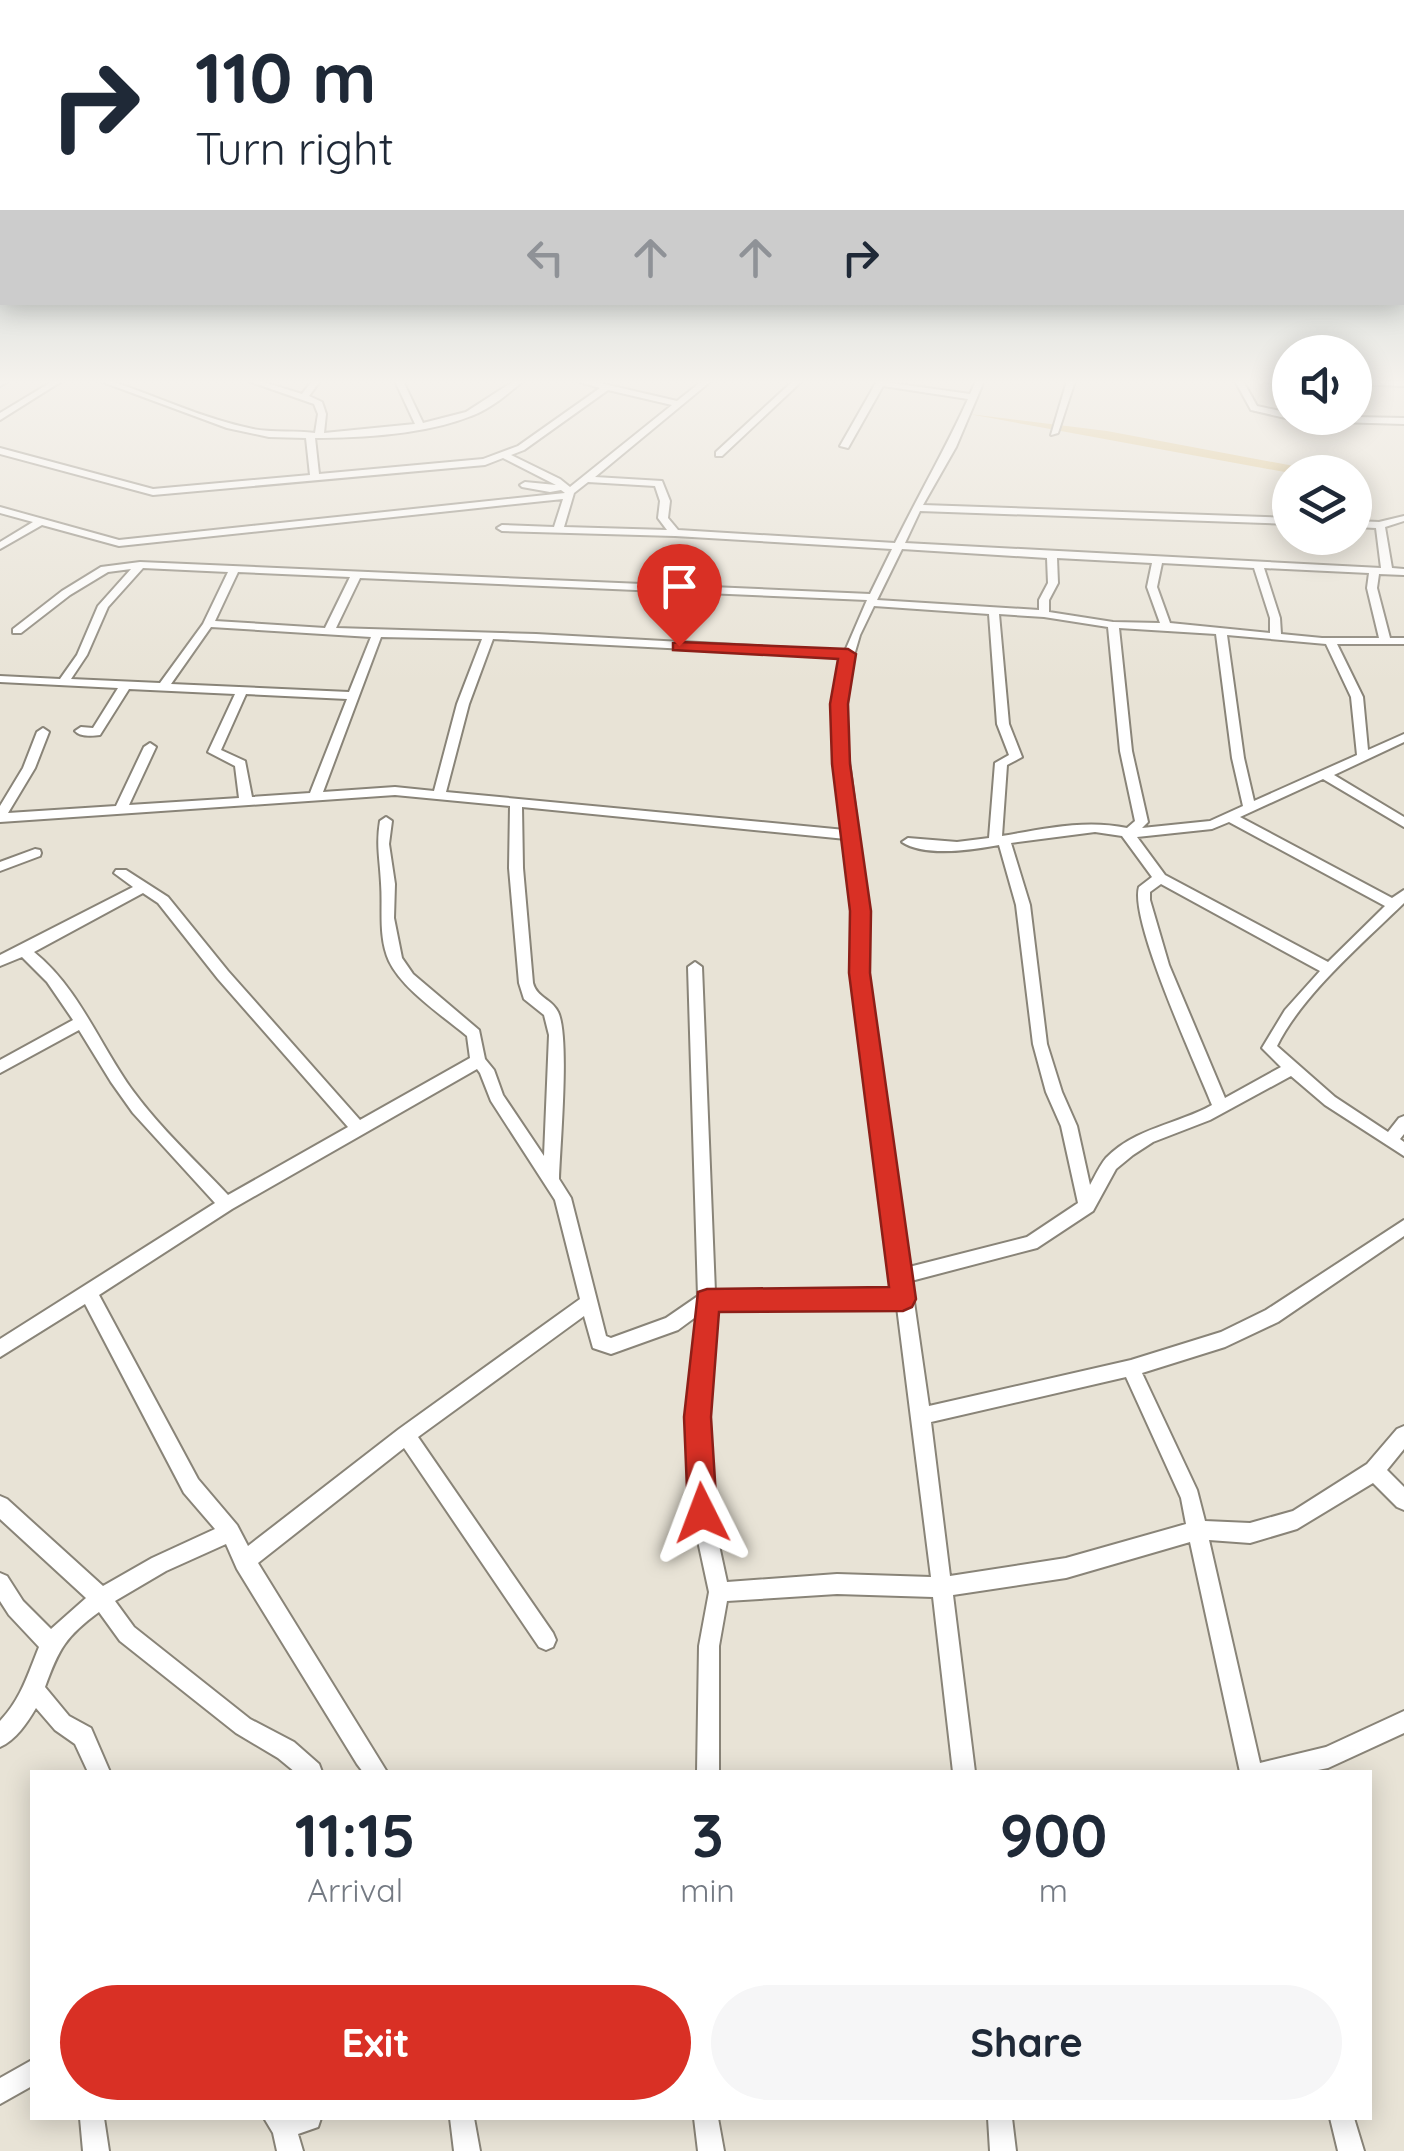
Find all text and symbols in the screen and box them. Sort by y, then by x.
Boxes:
text: 110 m [195,33,377,121]
icon: right [30,40,160,170]
text: Turn right [195,120,394,176]
icon: left [518,230,573,285]
icon: ahead [623,230,678,285]
icon: ahead [728,230,783,285]
icon: right [833,230,888,285]
map controls [1272,335,1372,555]
button: sound [1272,335,1372,435]
button: layers [1272,455,1372,555]
pin [637,544,722,647]
icon: arrive [652,559,707,614]
position arrow [650,1461,754,1565]
text: 11:15 [295,1797,416,1872]
text: 3 [691,1797,724,1872]
text: 900 [1000,1797,1107,1872]
text: Arrival [307,1870,403,1910]
text: min [680,1870,735,1910]
text: m [1039,1870,1068,1910]
button: Exit [60,1985,691,2100]
button: Share [711,1985,1342,2100]

